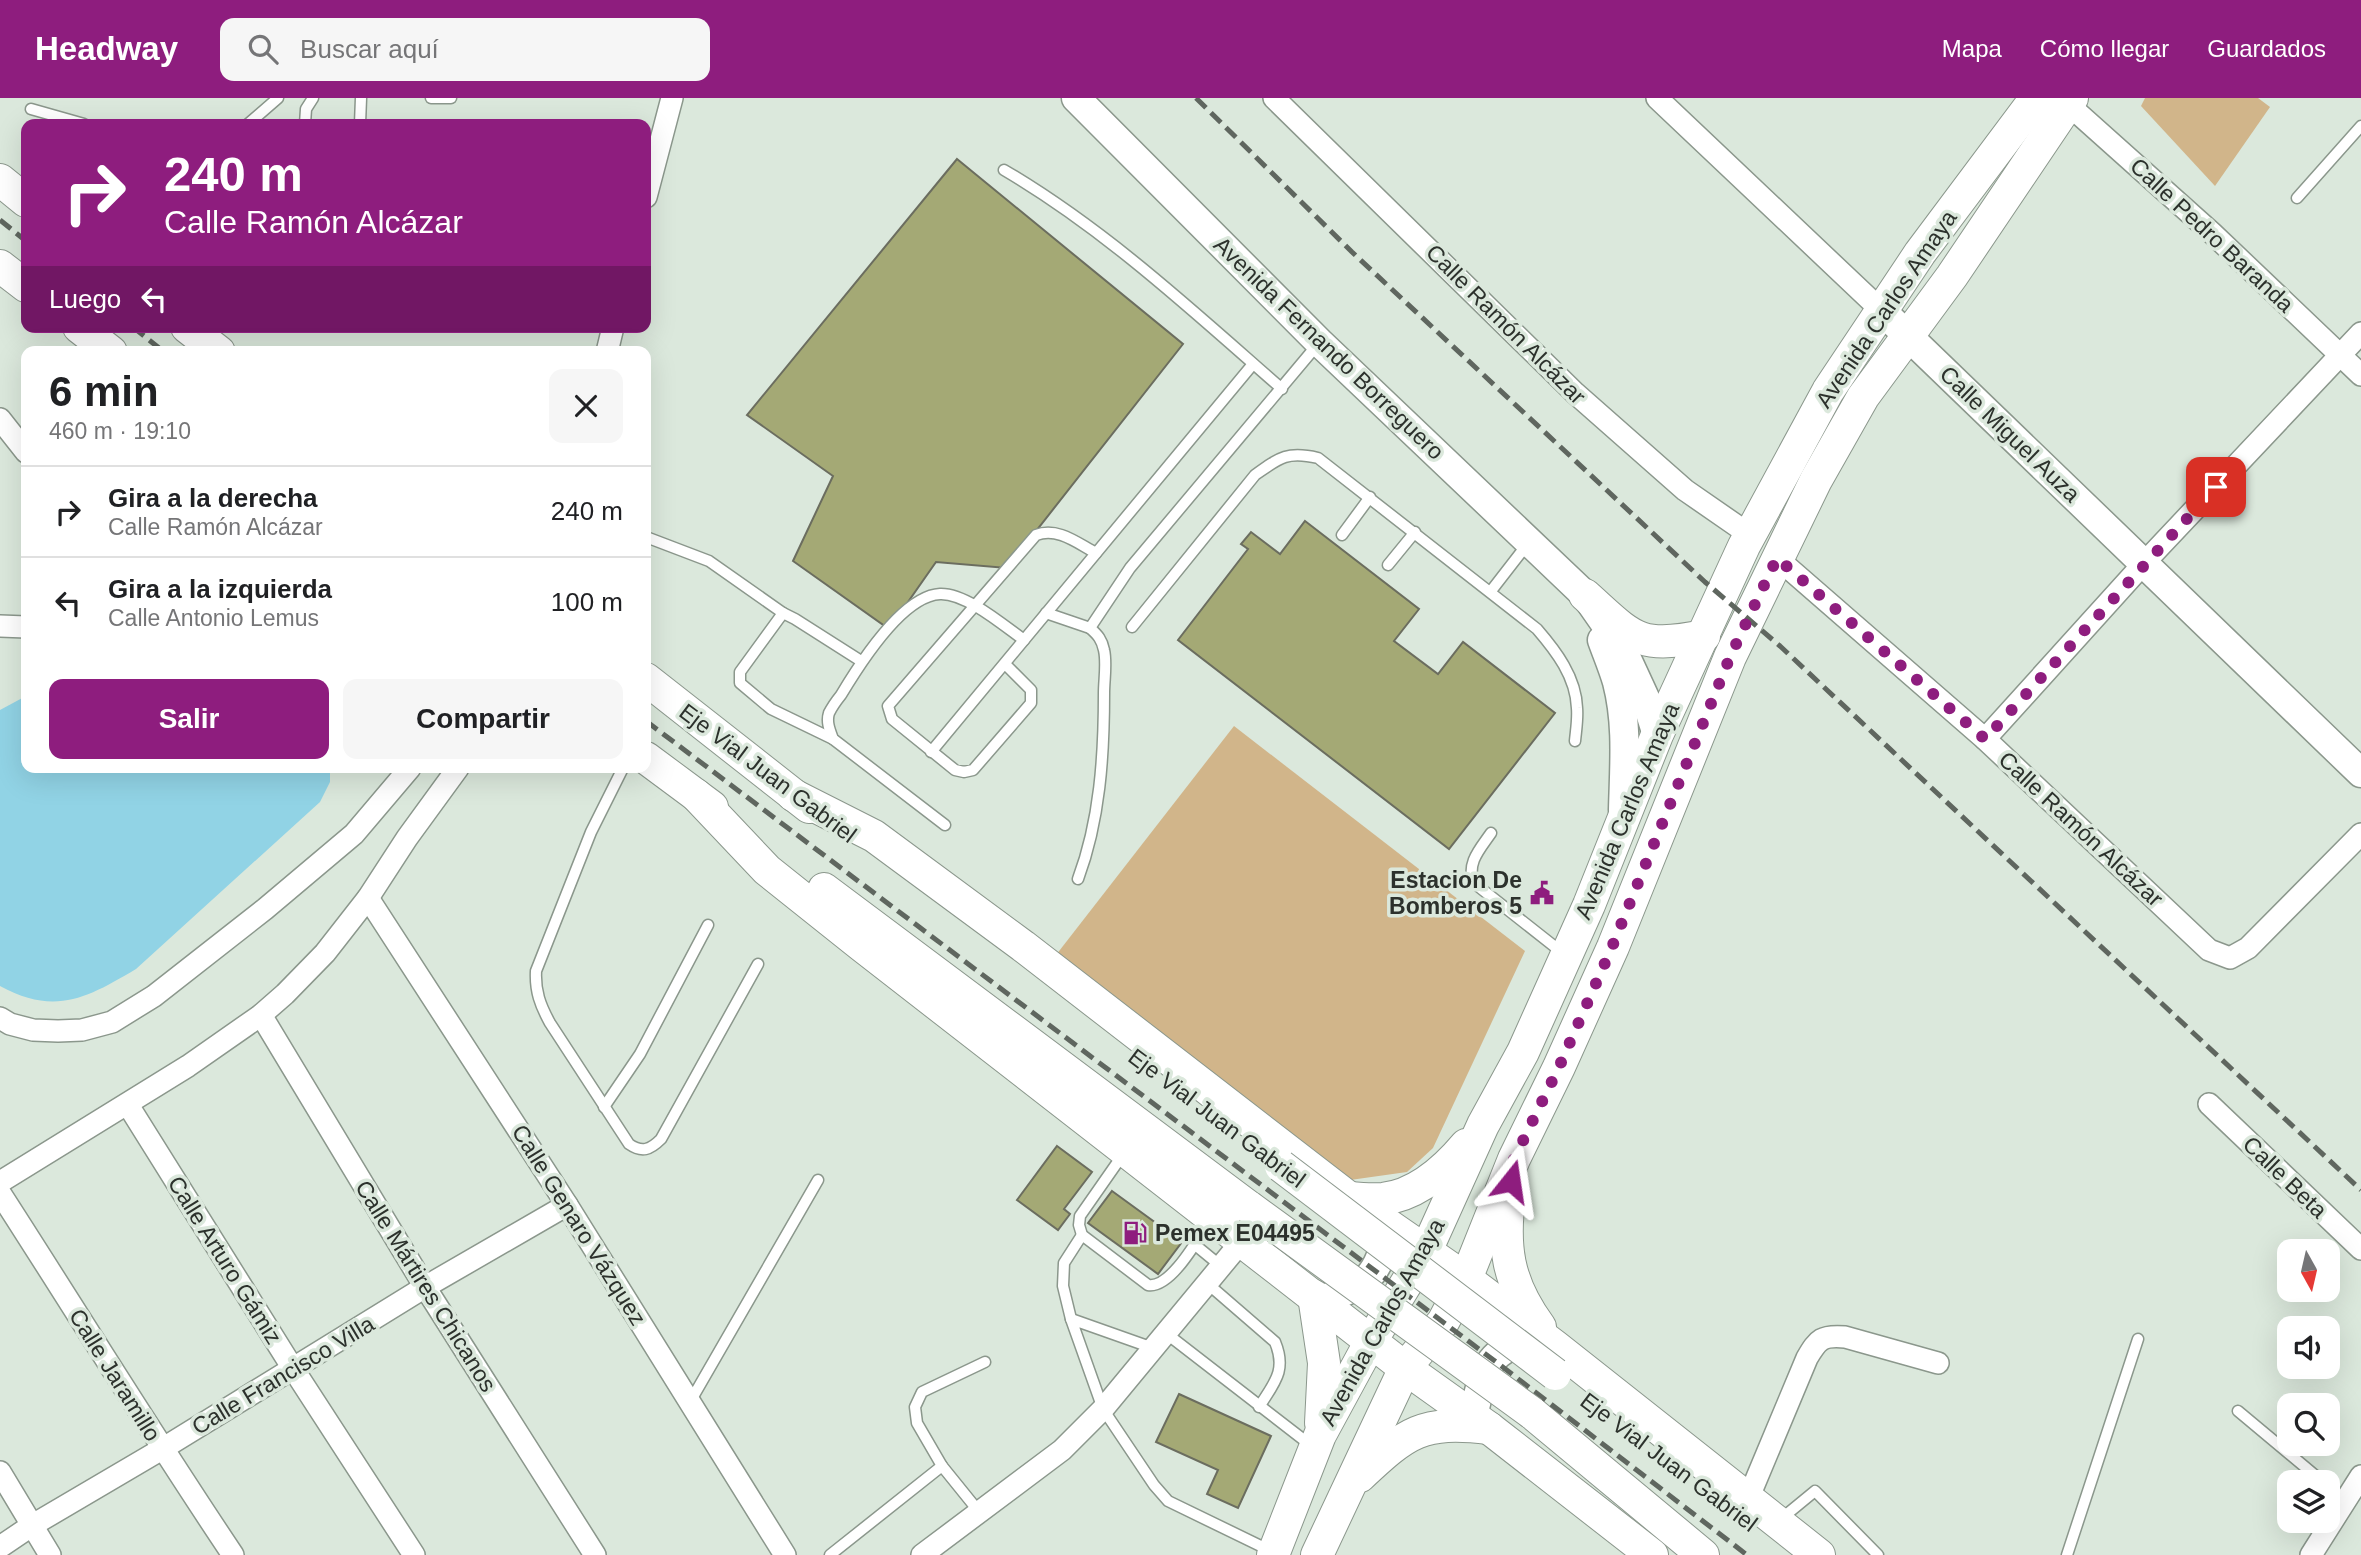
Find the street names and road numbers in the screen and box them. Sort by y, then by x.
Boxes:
street label: Calle Pedro Baranda [2125,153,2299,317]
street label: Avenida Carlos Amaya [1810,205,1962,413]
street label: Avenida Fernando Borreguero [1209,231,1449,465]
street label: Calle Ramón Alcázar [1421,239,1591,409]
street label: Calle Miguel Auza [1935,361,2085,507]
street label: Eje Vial Juan Gabriel [675,698,861,848]
street label: Avenida Carlos Amaya [1570,699,1684,923]
street label: Calle Ramón Alcázar [1994,746,2169,912]
street label: Eje Vial Juan Gabriel [1124,1043,1310,1193]
street label: Calle Genaro Vázquez [507,1120,651,1330]
street label: Calle Beta [2238,1131,2332,1223]
street label: Calle Arturo Gámiz [163,1171,287,1349]
street label: Calle Mártires Chicanos [350,1176,502,1396]
street label: Avenida Carlos Amaya [1314,1214,1450,1430]
street label: Calle Jaramillo [64,1304,166,1446]
street label: Calle Francisco Villa [187,1310,379,1440]
street label: Eje Vial Juan Gabriel [1576,1387,1762,1537]

